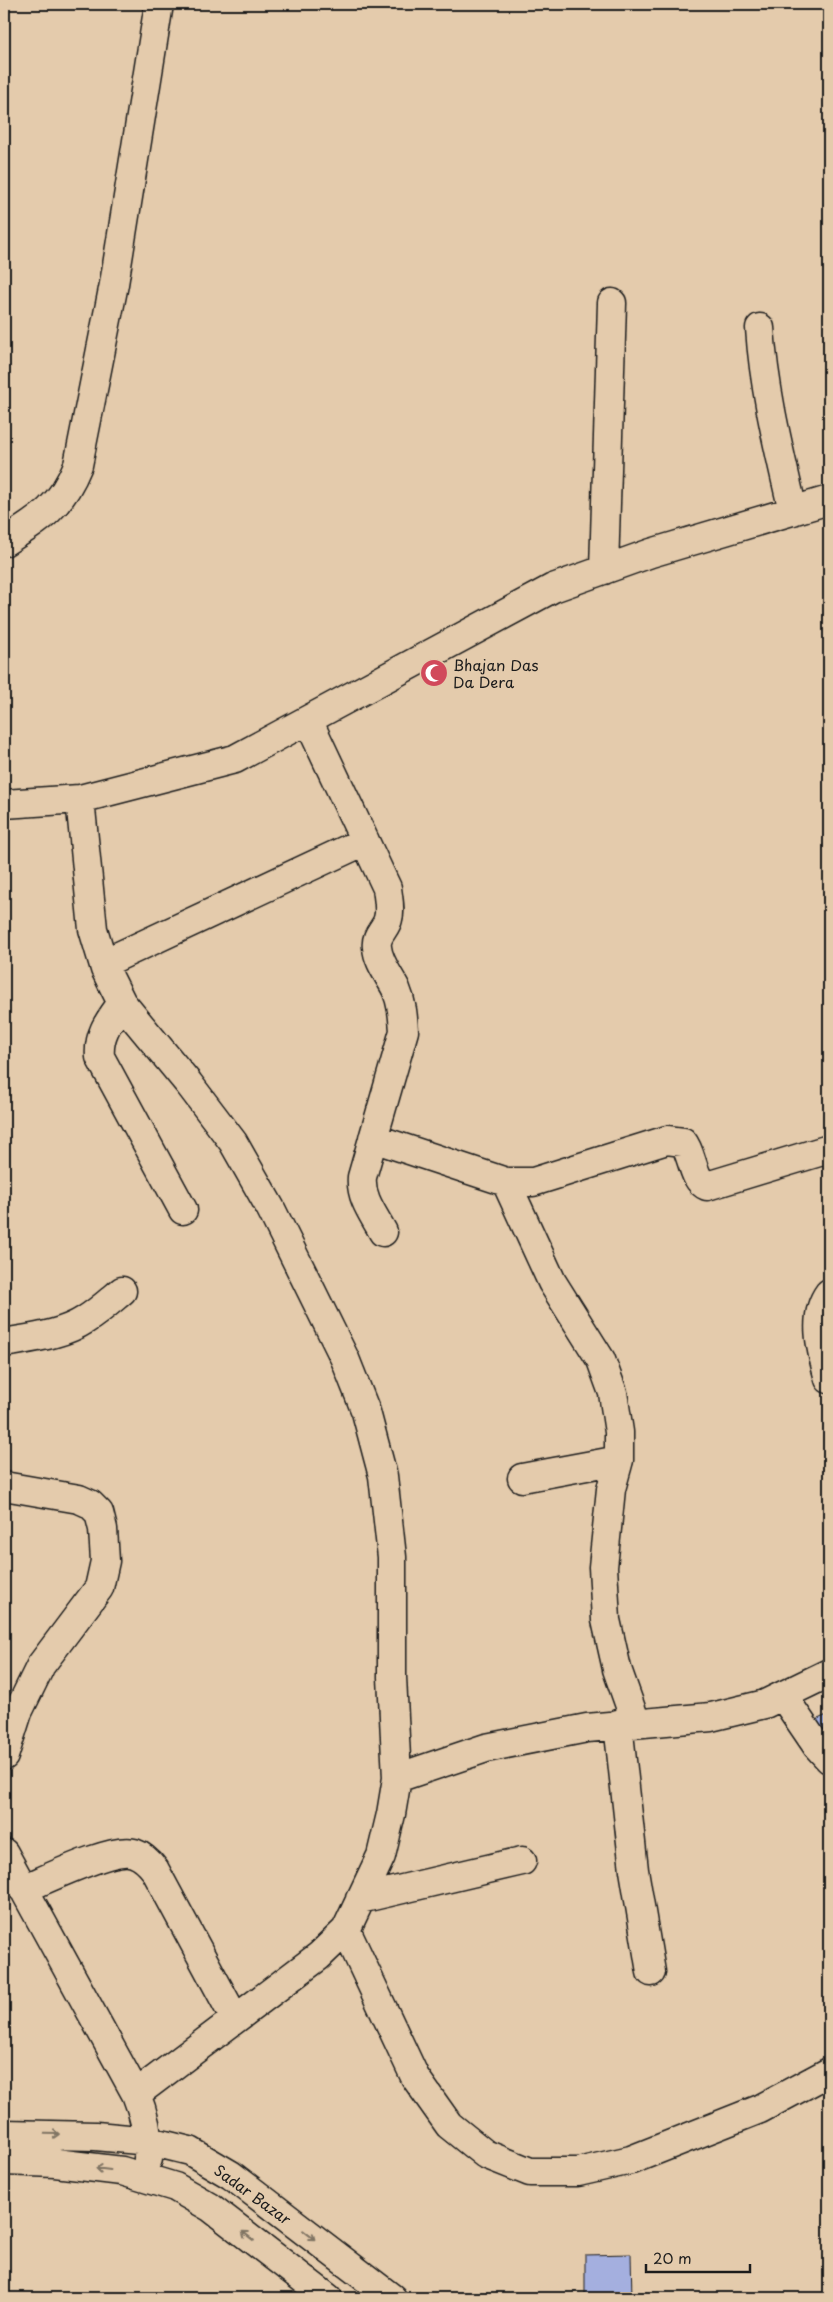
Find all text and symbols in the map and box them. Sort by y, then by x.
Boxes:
place label: Bhajan Das Da Dera [453,653,539,693]
mosque icon: Bhajan Das Da Dera [419,658,449,688]
one-way arrow [44,2129,60,2139]
street label: Sadar Bazar [210,2158,296,2230]
one-way arrow [95,2164,111,2174]
one-way arrow [302,2230,316,2240]
one-way arrow [242,2231,255,2242]
scale bar [646,2242,749,2274]
text: 20 m [653,2246,692,2269]

